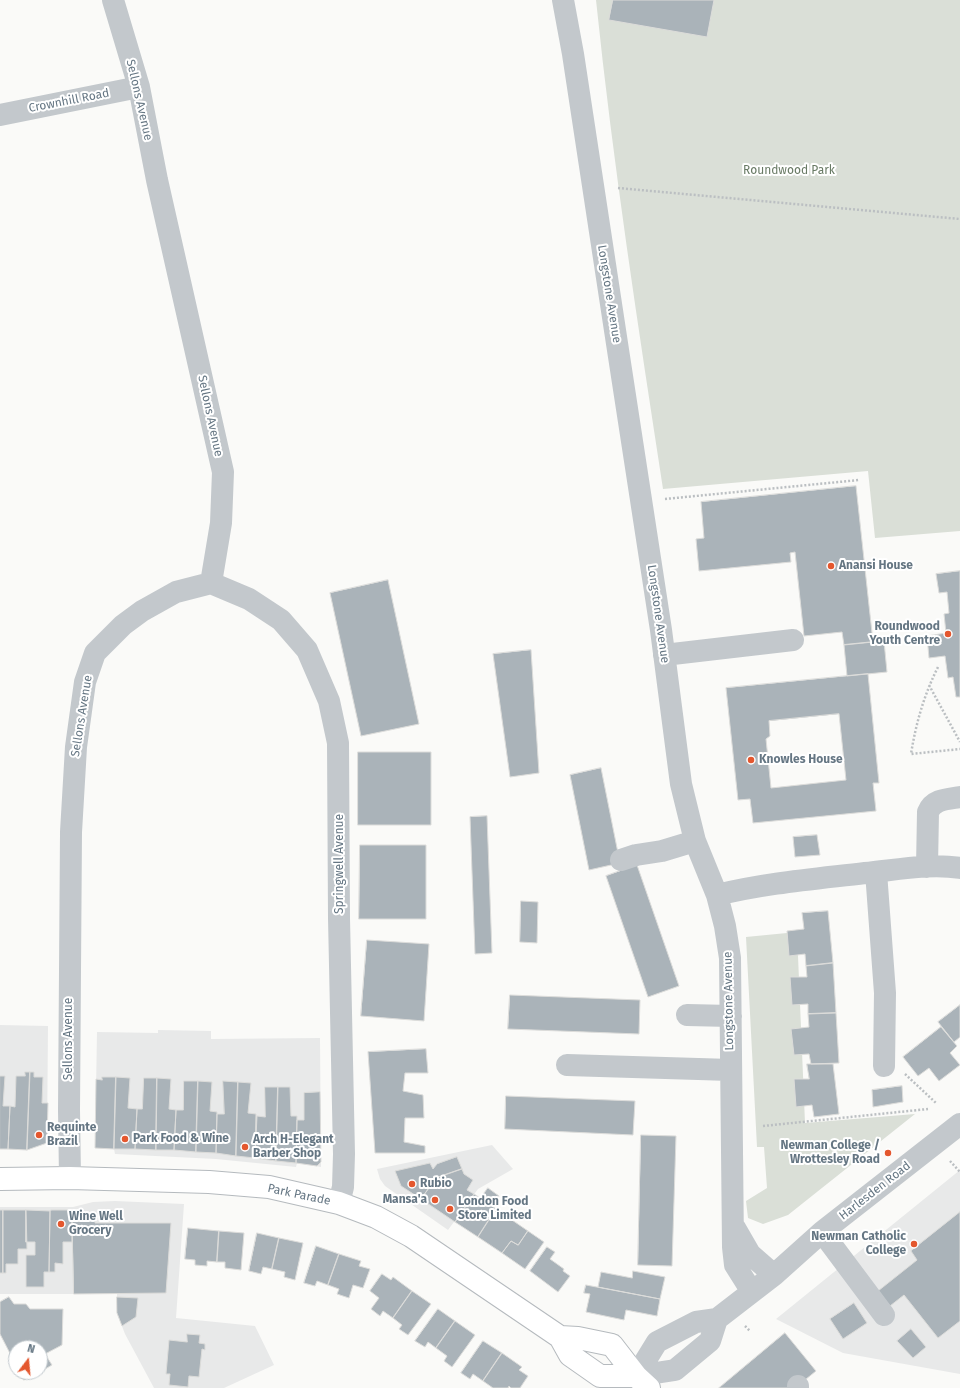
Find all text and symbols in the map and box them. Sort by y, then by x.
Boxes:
street label: Sellons Avenue [123,58,155,142]
street label: Crownhill Road [27,86,111,116]
park label: Roundwood Park [743,164,835,178]
street label: Longstone Avenue [594,244,624,344]
street label: Sellons Avenue [194,374,226,458]
place label: Anansi House [839,559,913,573]
marker: Anansi House [826,561,836,571]
street label: Longstone Avenue [644,564,672,664]
place label: Roundwood Youth Centre [869,620,940,648]
marker: Roundwood Youth Centre [943,629,953,639]
street label: Sellons Avenue [68,674,96,758]
place label: Knowles House [759,753,843,767]
marker: Knowles House [746,755,756,765]
street label: Springwell Avenue [333,814,347,914]
street label: Longstone Avenue [721,951,737,1051]
street label: Sellons Avenue [62,998,76,1080]
place label: Requinte Brazil [47,1121,96,1149]
marker: Requinte Brazil [34,1130,44,1140]
place label: Park Food & Wine [133,1132,229,1146]
place label: Arch H-Elegant Barber Shop [253,1133,334,1161]
marker: Park Food & Wine [120,1134,130,1144]
place label: Newman College / Wrottesley Road [781,1139,880,1167]
marker: Arch H-Elegant Barber Shop [240,1142,250,1152]
marker: Newman College / Wrottesley Road [883,1148,893,1158]
street label: Harlesden Road [836,1159,914,1223]
place label: Rubio [420,1177,452,1191]
marker: Rubio [407,1179,417,1189]
street label: Park Parade [266,1181,332,1209]
place label: Mansa'a [383,1193,427,1207]
marker: Mansa'a [430,1195,440,1205]
place label: London Food Store Limited [458,1195,532,1223]
marker: London Food Store Limited [445,1204,455,1214]
place label: Wine Well Grocery [69,1210,123,1238]
marker: Wine Well Grocery [56,1219,66,1229]
place label: Newman Catholic College [811,1230,906,1258]
marker: Newman Catholic College [909,1239,919,1249]
north arrow [8,1340,48,1380]
text: N [26,1342,36,1356]

